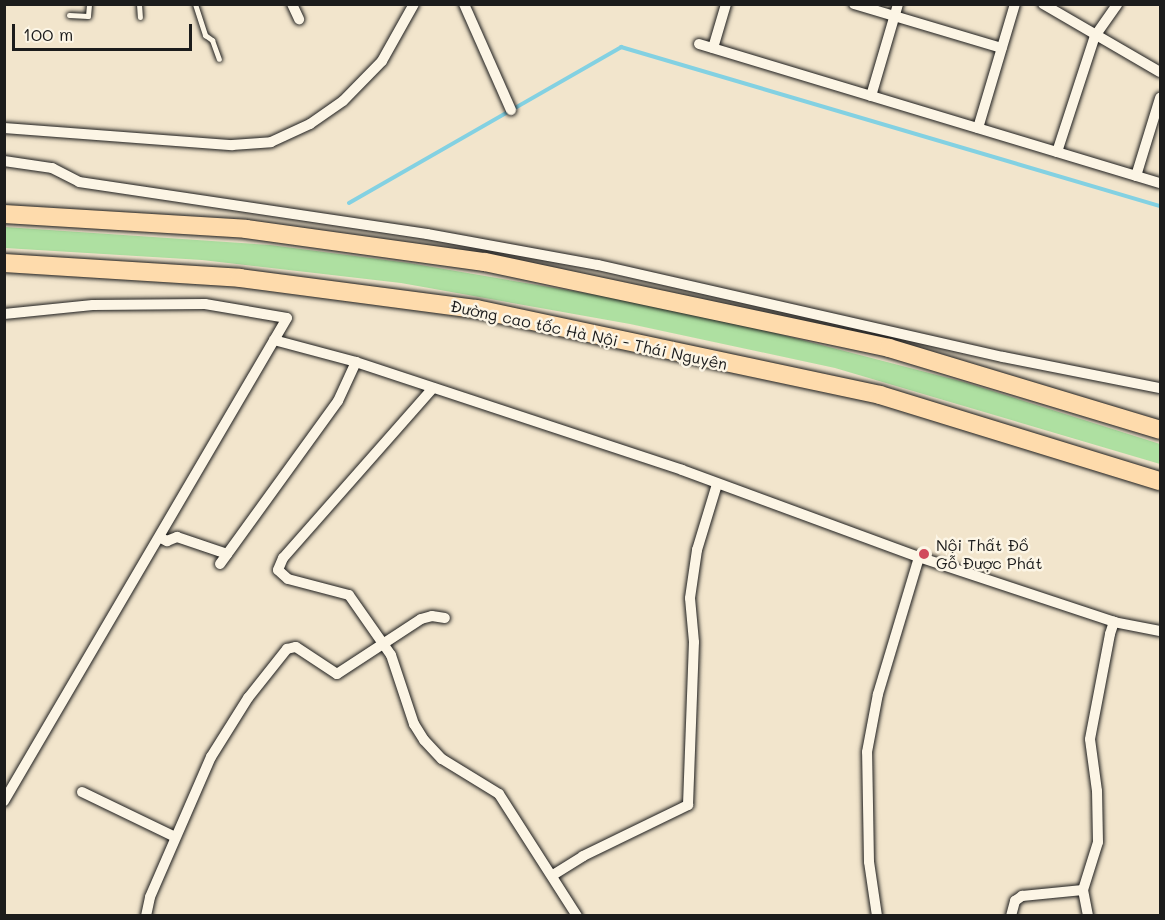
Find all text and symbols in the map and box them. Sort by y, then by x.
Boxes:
scale bar [15,12,195,50]
text: 100 m [23,22,73,46]
street label: Đường cao tốc Hà Nội - Thái Nguyên [449,296,729,374]
place label: Nội Thất Đồ Gỗ Được Phát [936,535,1043,573]
marker: Nội Thất Đồ Gỗ Được Phát [917,547,931,561]

